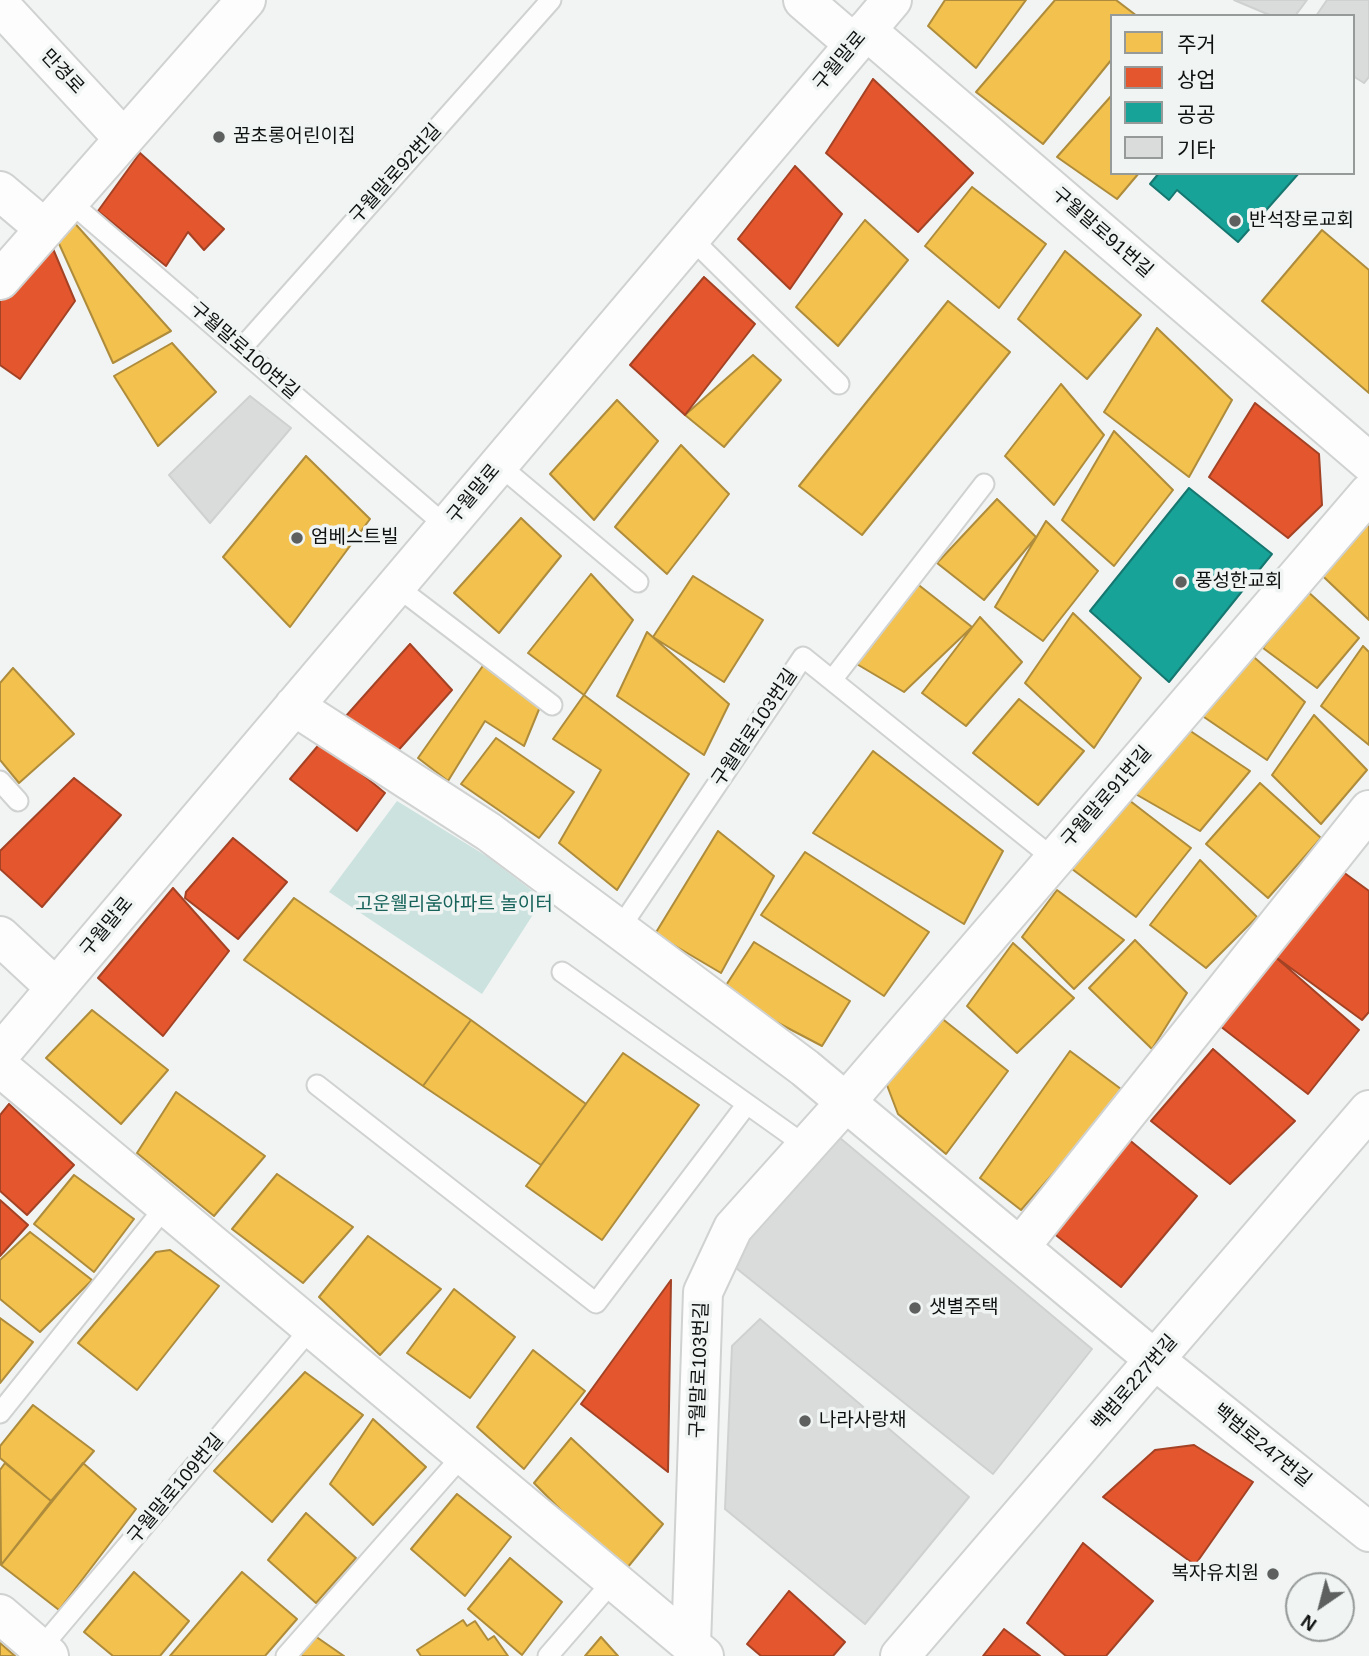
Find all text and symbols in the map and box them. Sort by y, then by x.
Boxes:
legend [1110,14,1355,175]
street label: 구월말로 [809,27,871,95]
text: 주거 [1177,33,1216,56]
street label: 만경로 [36,45,88,99]
text: 상업 [1177,68,1216,91]
text: 공공 [1177,103,1216,126]
street label: 구월말로92번길 [345,120,447,228]
place label: 꿈초롱어린이집 [233,126,355,148]
marker: 꿈초롱어린이집 [211,129,227,145]
text: 기타 [1177,138,1216,161]
street label: 구월말로91번길 [1047,183,1157,283]
place label: 반석장로교회 [1249,210,1354,232]
marker: 반석장로교회 [1227,213,1243,229]
street label: 구월말로100번길 [185,298,303,404]
street label: 구월말로 [443,460,505,528]
place label: 엄베스트빌 [311,527,398,549]
marker: 엄베스트빌 [289,530,305,546]
place label: 풍성한교회 [1195,571,1282,593]
marker: 풍성한교회 [1173,574,1189,590]
street label: 구월말로103번길 [707,665,803,791]
street label: 구월말로91번길 [1057,742,1157,852]
street label: 구월말로 [76,893,138,961]
park label: 고운웰리움아파트 놀이터 [355,894,553,916]
place label: 샛별주택 [929,1297,999,1319]
marker: 샛별주택 [907,1300,923,1316]
street label: 구월말로103번길 [686,1301,714,1439]
street label: 백범로227번길 [1087,1331,1183,1435]
street label: 백범로247번길 [1209,1400,1315,1492]
place label: 나라사랑채 [819,1410,906,1432]
marker: 나라사랑채 [797,1413,813,1429]
street label: 구월말로109번길 [123,1429,229,1549]
place label: 복자유치원 [1172,1563,1259,1585]
marker: 복자유치원 [1265,1566,1281,1582]
north arrow [1285,1572,1355,1642]
text: N [1297,1610,1320,1636]

